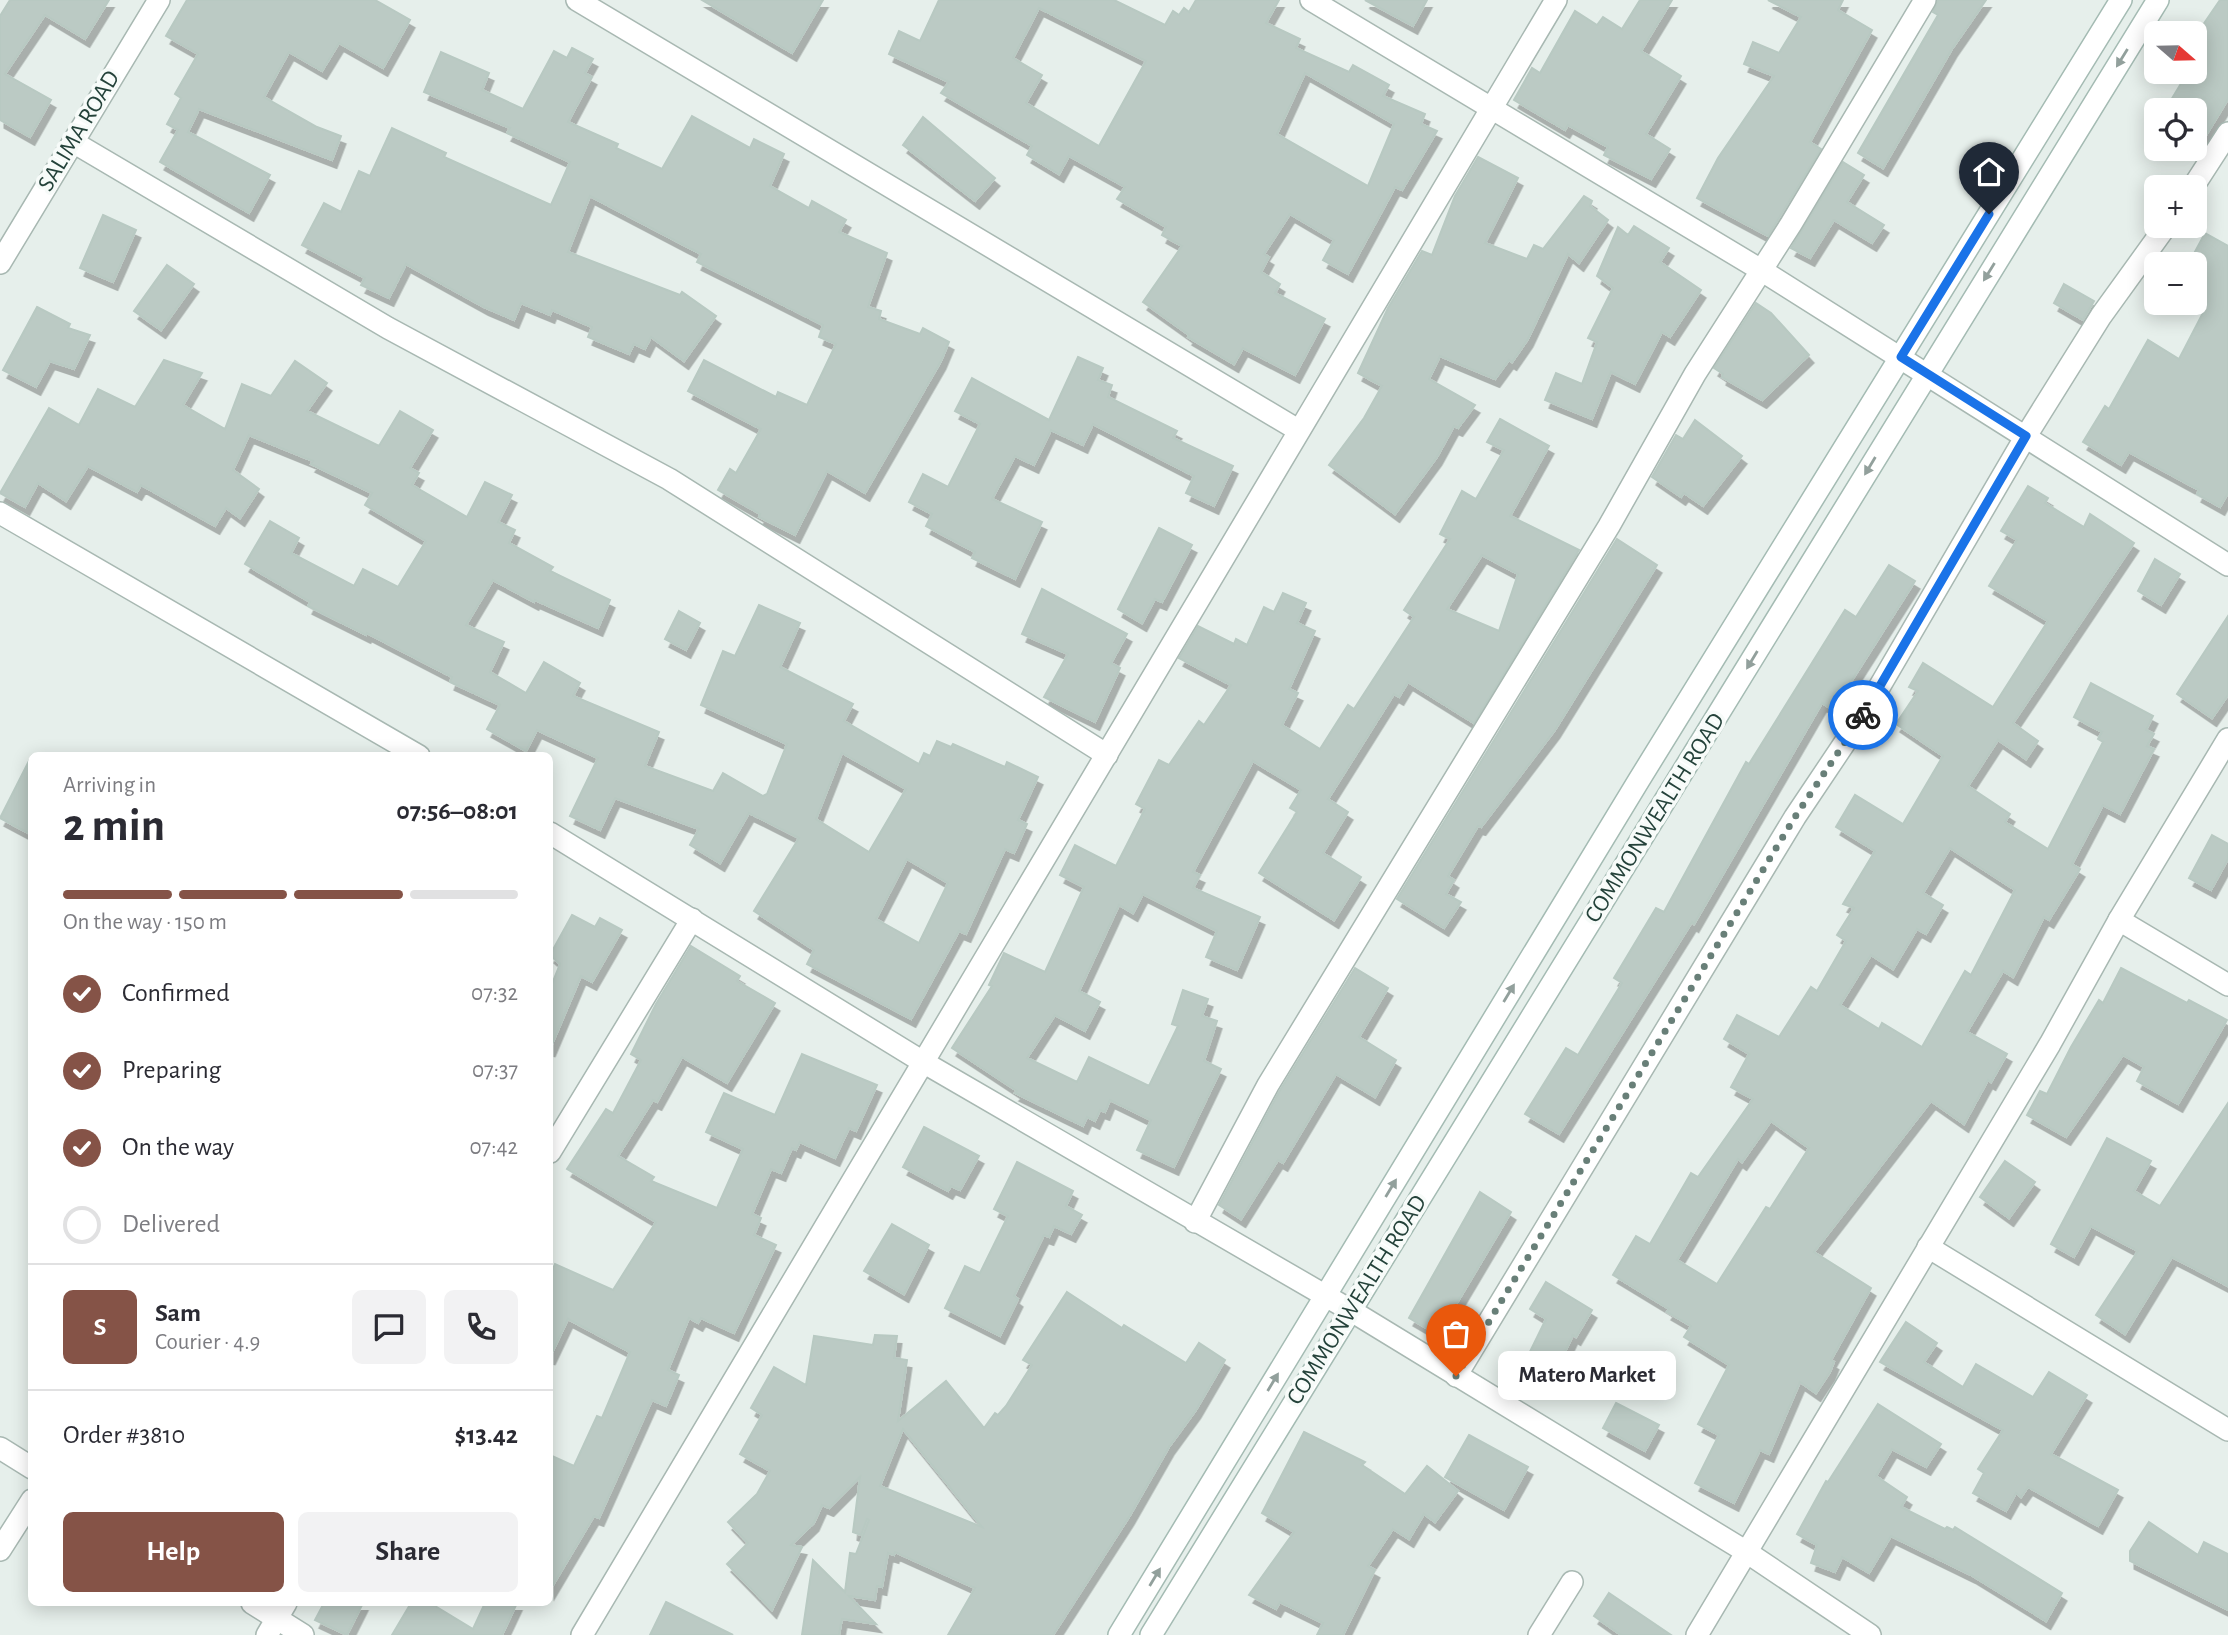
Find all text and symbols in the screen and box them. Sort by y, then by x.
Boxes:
north arrow [2144,21,2207,84]
map controls [2144,21,2207,315]
one-way arrow [2116,48,2129,68]
street label: SALIMA ROAD [34,67,124,195]
button: locate [2144,98,2207,161]
pin [1959,142,2019,214]
icon: home [1970,153,2008,191]
button: + [2144,175,2207,238]
button: − [2144,252,2207,315]
one-way arrow [1983,263,1996,282]
one-way arrow [1864,456,1876,475]
one-way arrow [1745,651,1758,670]
courier [1828,680,1898,750]
icon: bike [1844,696,1882,734]
street label: COMMONWEALTH ROAD [1581,709,1729,927]
text: Arriving in [63,774,156,797]
text: 07:56–08:01 [396,798,518,824]
text: 2 min [63,803,165,849]
text: On the way · 150 m [63,911,227,934]
icon: check [63,975,101,1013]
text: Confirmed [122,980,230,1006]
text: 07:32 [471,982,518,1005]
one-way arrow [1503,984,1515,1003]
icon: check [63,1052,101,1090]
text: Preparing [122,1057,221,1083]
text: 07:37 [472,1059,518,1082]
icon: check [63,1129,101,1167]
text: On the way [122,1134,234,1160]
text: 07:42 [469,1136,518,1159]
one-way arrow [1385,1178,1397,1197]
street label: COMMONWEALTH ROAD [1283,1191,1431,1409]
text: Delivered [122,1211,220,1237]
button: chat [352,1290,426,1364]
button: phone [444,1290,518,1364]
text: Sam [155,1300,201,1326]
pin [1426,1304,1486,1376]
text: S [94,1314,106,1340]
icon: bag [1437,1315,1475,1353]
text: Courier · 4.9 [155,1331,260,1354]
callout: Matero Market [1498,1352,1676,1400]
text: Matero Market [1519,1364,1655,1387]
one-way arrow [1267,1373,1279,1392]
text: Order #3810 [63,1422,185,1448]
text: $13.42 [454,1422,518,1448]
button: Help [63,1512,284,1592]
button: Share [298,1512,518,1592]
one-way arrow [1148,1567,1161,1586]

